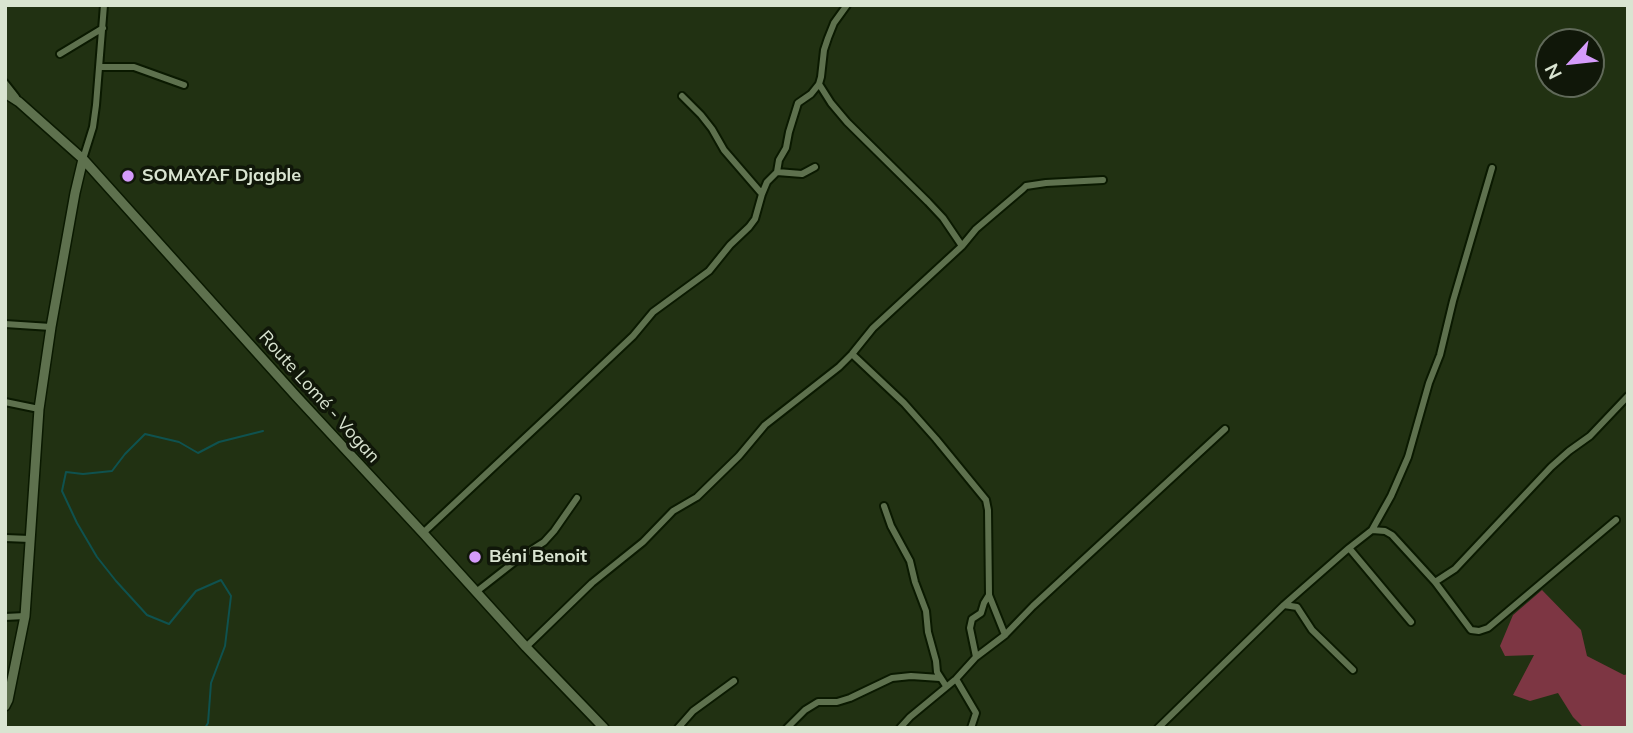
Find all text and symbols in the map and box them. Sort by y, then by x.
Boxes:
north arrow [1535,28,1605,98]
text: N [1539,60,1567,83]
place label: SOMAYAF Djagble [142,165,301,187]
marker: SOMAYAF Djagble [120,168,136,184]
street label: Route Lomé - Vogan [254,326,384,468]
place label: Béni Benoit [489,546,587,568]
marker: Béni Benoit [467,549,483,565]

